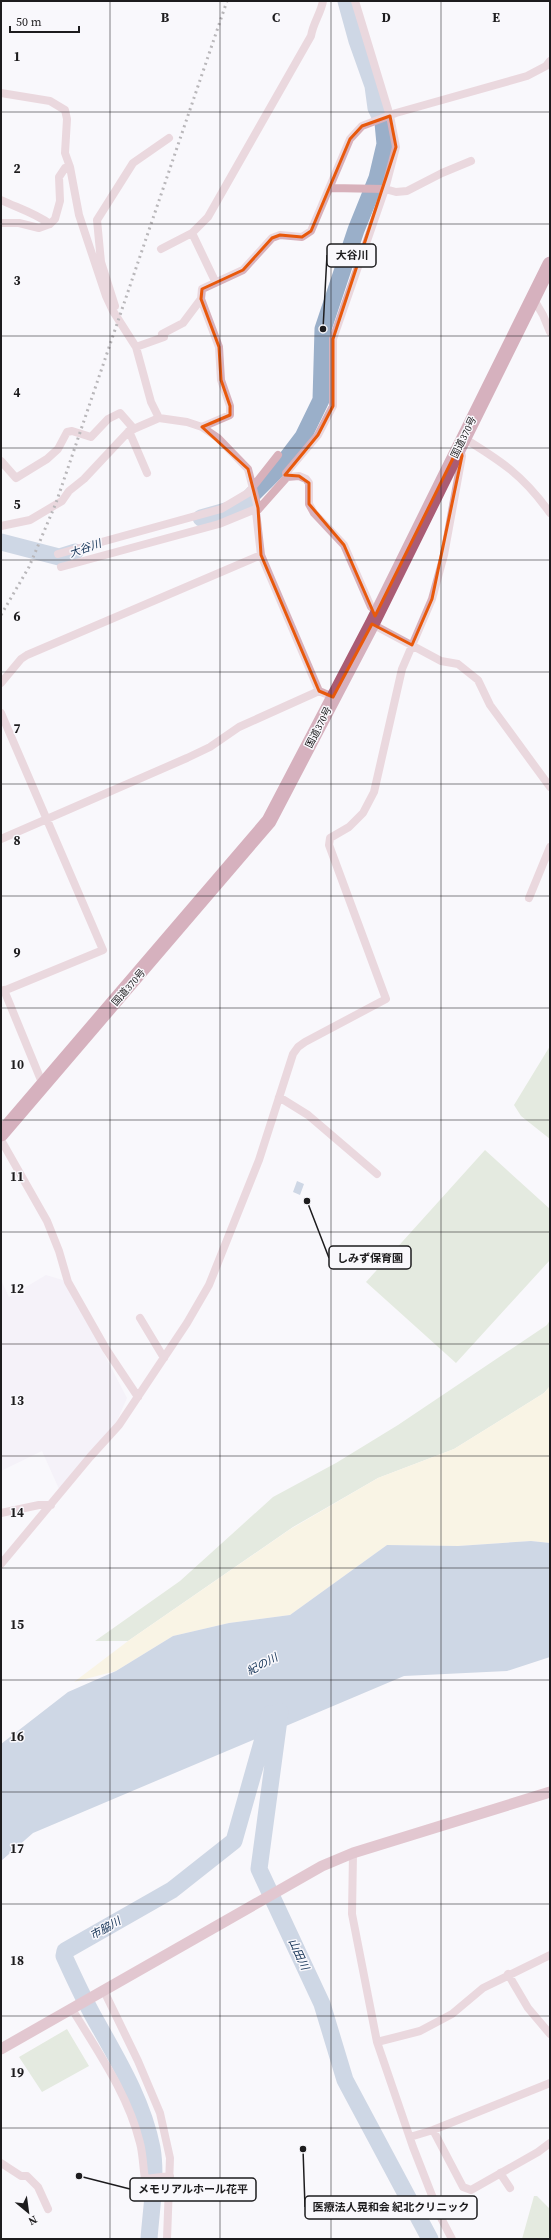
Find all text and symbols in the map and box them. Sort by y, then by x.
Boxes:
scale bar [10,8,79,34]
text: B [161,9,170,26]
text: C [272,9,280,26]
text: D [381,9,391,26]
text: E [492,9,500,26]
text: 50 m [16,14,42,30]
text: 1 [13,48,21,65]
text: 2 [13,160,21,177]
callout: 大谷川 [327,244,376,267]
text: 大谷川 [336,248,369,263]
text: 3 [13,272,21,289]
text: 4 [13,384,21,401]
street label: 国道370号 [448,414,479,460]
text: 5 [13,496,21,513]
water label: 大谷川 [67,536,104,561]
text: 6 [13,608,21,625]
street label: 国道370号 [302,704,334,750]
text: 7 [13,720,21,737]
text: 8 [13,832,21,849]
text: 9 [13,944,21,961]
street label: 国道370号 [109,966,148,1009]
text: 10 [10,1056,24,1073]
text: 11 [10,1168,24,1185]
callout: しみず保育園 [329,1246,411,1269]
text: しみず保育園 [337,1251,403,1266]
text: 12 [10,1280,24,1297]
text: 13 [10,1392,24,1409]
text: 14 [10,1504,24,1521]
text: 15 [10,1616,24,1633]
water label: 紀の川 [244,1650,281,1679]
text: 16 [10,1728,24,1745]
text: 17 [10,1840,24,1857]
water label: 市脇川 [87,1913,124,1943]
water label: 山田川 [285,1936,313,1973]
text: 18 [10,1952,24,1969]
text: 19 [10,2064,24,2081]
callout: メモリアルホール花平 [130,2178,256,2201]
text: メモリアルホール花平 [138,2182,248,2197]
north arrow [8,2192,48,2232]
callout: 医療法人晃和会 紀北クリニック [305,2196,477,2219]
text: 医療法人晃和会 紀北クリニック [313,2200,469,2215]
text: N [25,2212,40,2229]

